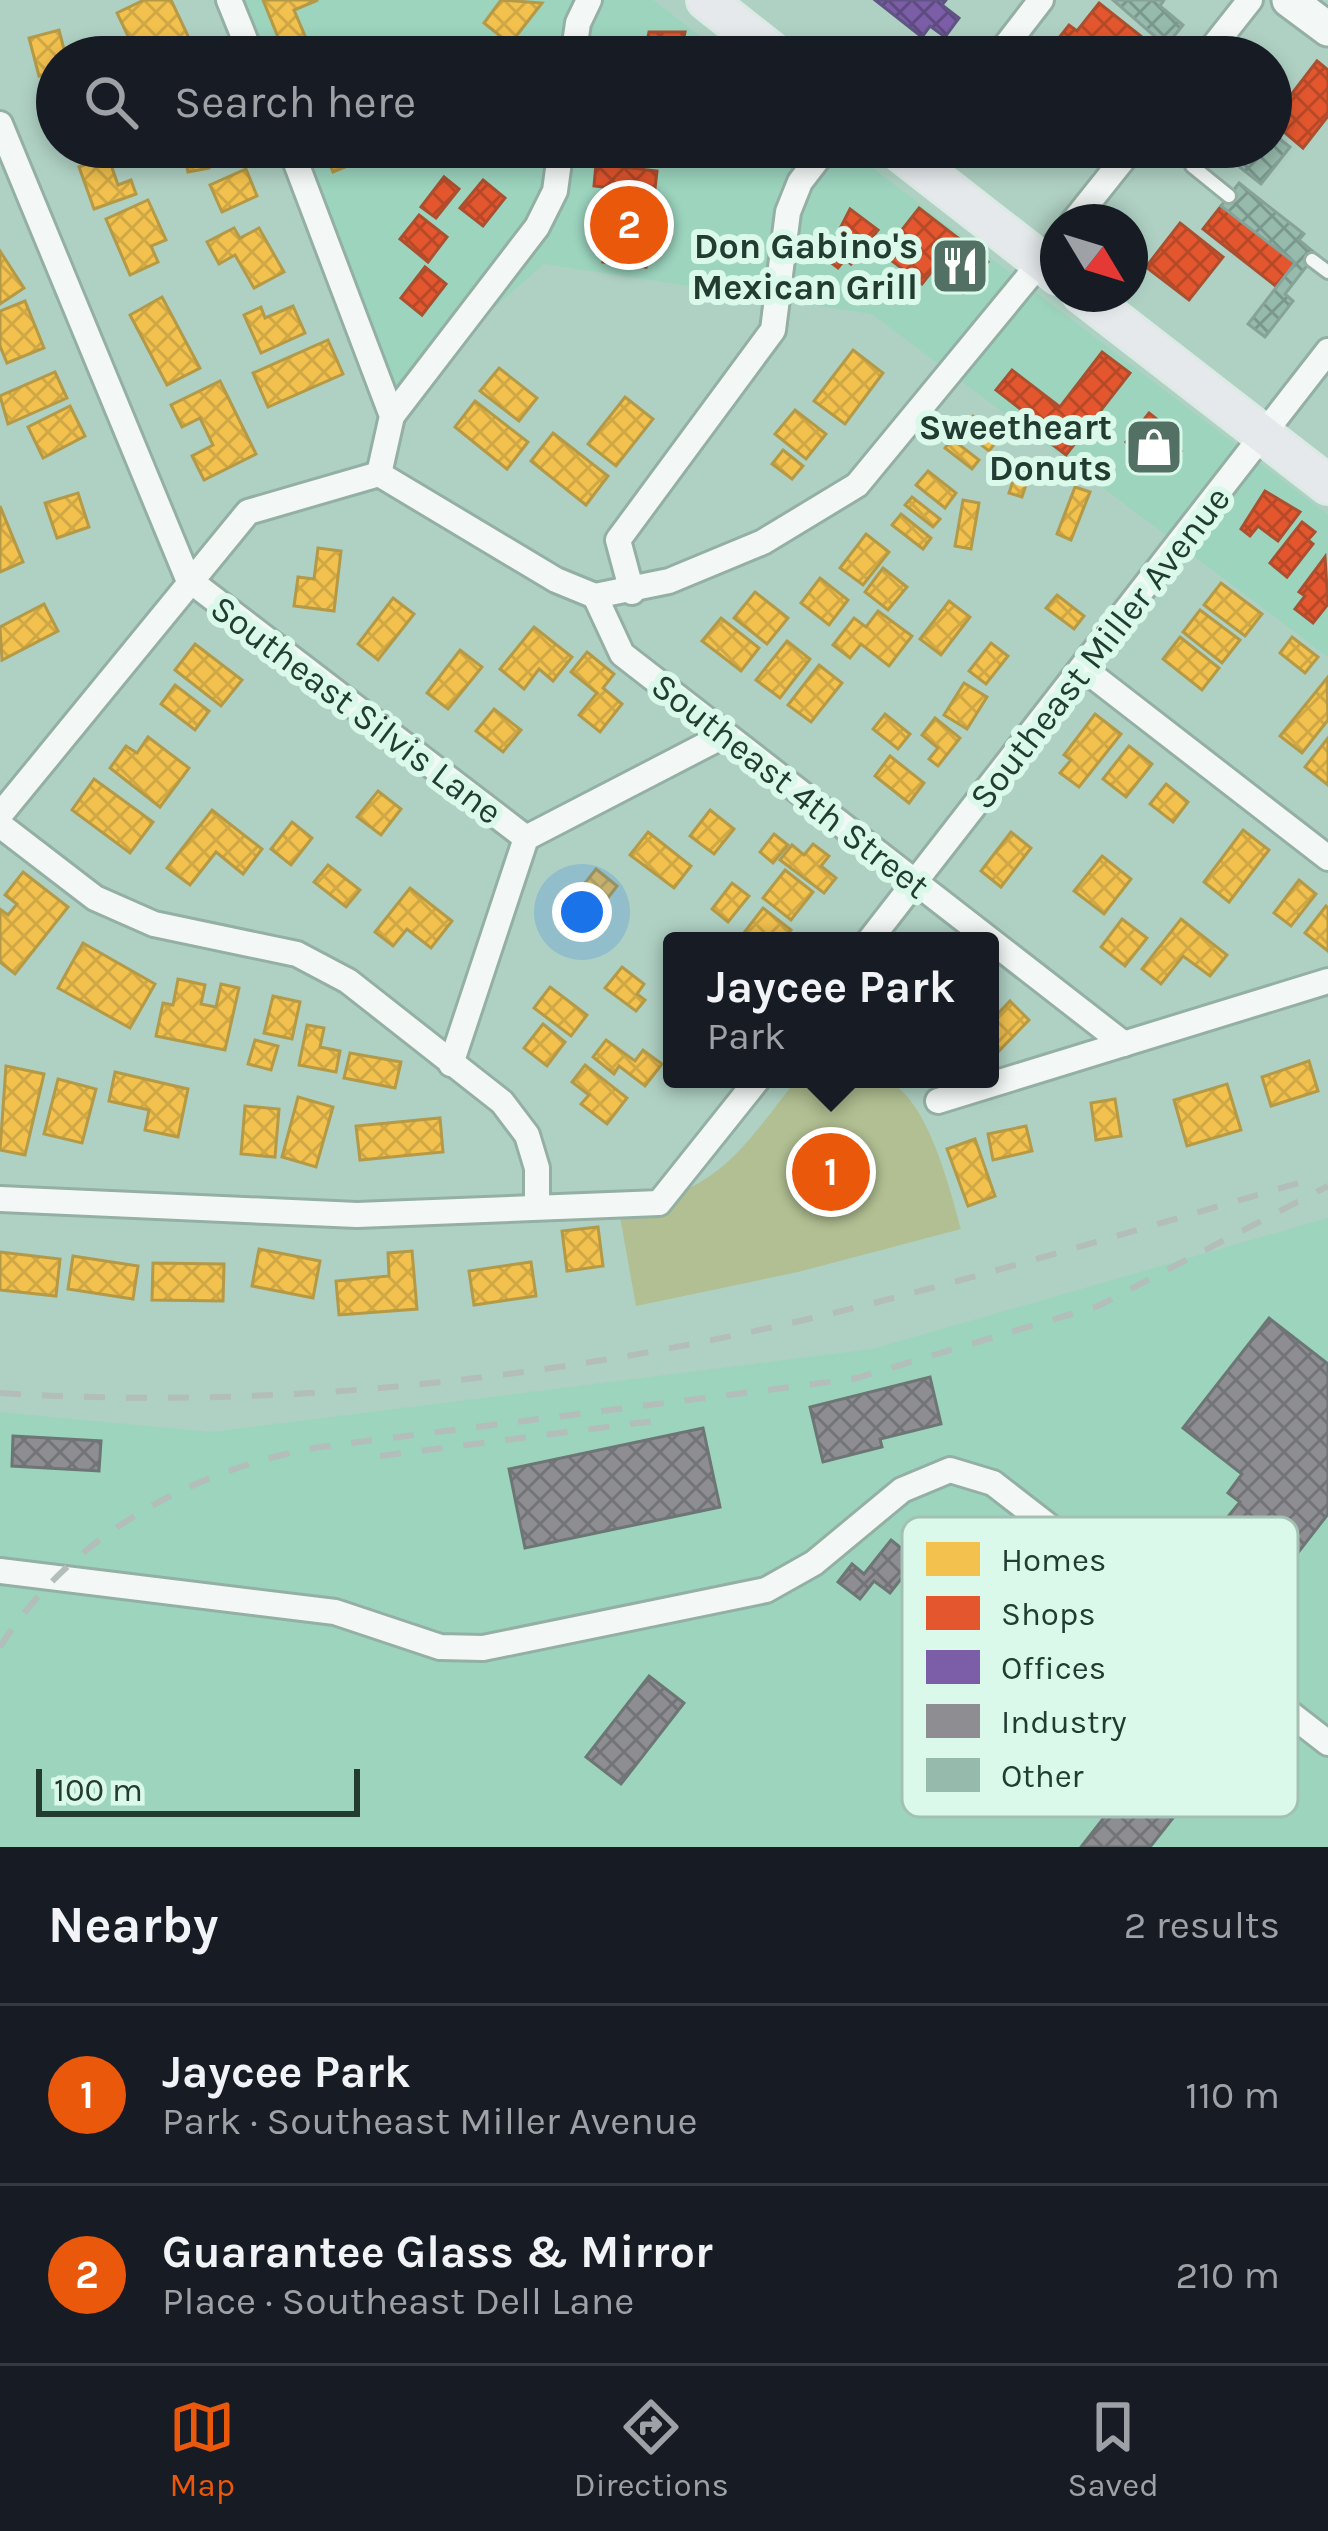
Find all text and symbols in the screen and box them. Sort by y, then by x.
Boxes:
search box [36,36,1292,168]
icon: search [78,69,144,135]
text: Search here [174,76,416,128]
pin: 2 [590,180,668,270]
north arrow [1040,204,1148,312]
place label: Don Gabino's Mexican Grill [692,225,918,308]
restaurant icon: Don Gabino's Mexican Grill [929,235,991,297]
place label: Sweetheart Donuts [919,406,1112,489]
shop icon: Sweetheart Donuts [1123,416,1185,478]
street label: Southeast Miller Avenue [961,478,1239,817]
street label: Southeast Silvis Lane [203,587,510,833]
street label: Southeast 4th Street [643,664,937,907]
your location [552,882,612,942]
popup [663,932,999,1088]
text: Jaycee Park [707,961,955,1013]
text: Park [707,1013,786,1059]
pin: 1 [792,1127,870,1217]
legend [902,1517,1298,1817]
text: Homes [1001,1541,1106,1579]
text: Shops [1001,1595,1096,1633]
text: Offices [1001,1649,1106,1687]
text: Industry [1001,1703,1127,1741]
text: Other [1001,1757,1084,1795]
scale bar [36,1763,360,1816]
text: 100 m [54,1771,143,1809]
text: Nearby [48,1895,218,1955]
text: 2 results [1124,1902,1280,1948]
text: Jaycee Park [162,2046,411,2098]
text: 1 [80,2072,94,2118]
text: 110 m [1185,2072,1280,2118]
text: Park · Southeast Miller Avenue [162,2098,697,2144]
text: Guarantee Glass & Mirror [162,2226,713,2278]
text: 2 [75,2252,99,2298]
text: 210 m [1176,2252,1280,2298]
text: Place · Southeast Dell Lane [162,2278,634,2324]
tab: Map [169,2394,235,2504]
tab: Directions [574,2394,729,2504]
tab: Saved [1068,2394,1159,2504]

